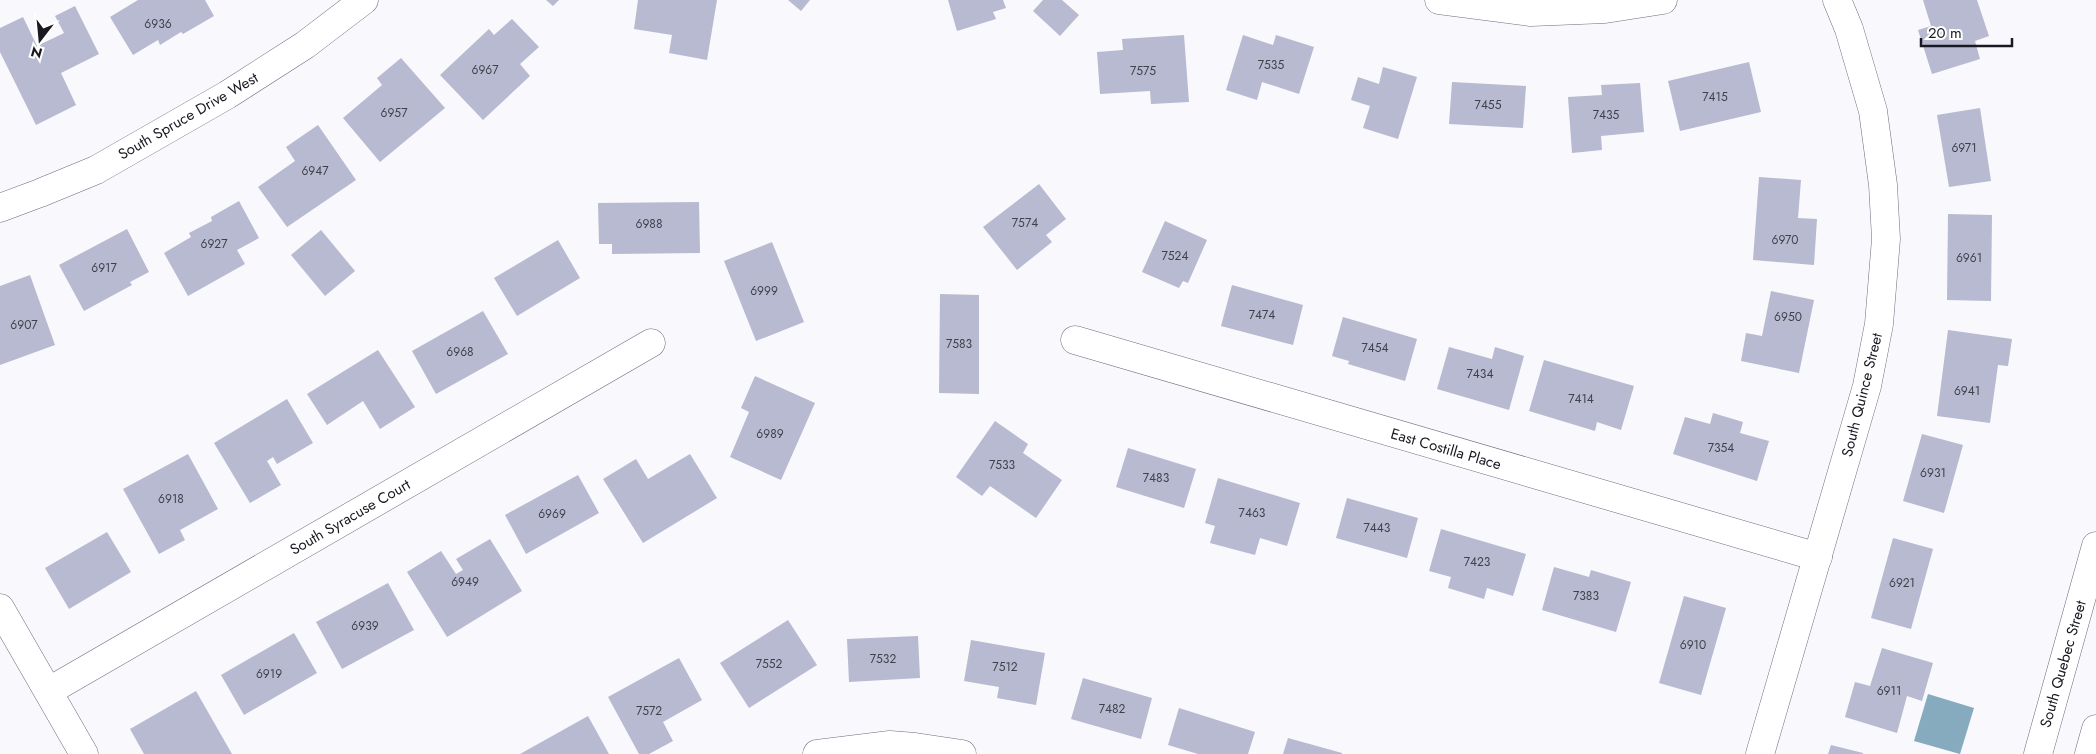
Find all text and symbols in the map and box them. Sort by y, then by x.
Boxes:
north arrow [15,15,65,65]
house number: 6936 [144,15,172,33]
scale bar [1921,15,2012,47]
text: 20 m [1928,22,1962,44]
text: N [28,41,45,64]
house number: 7535 [1258,56,1284,74]
house number: 6967 [471,61,499,79]
house number: 7575 [1130,62,1156,80]
street label: South Spruce Drive West [114,67,262,165]
house number: 7415 [1702,88,1728,106]
house number: 7455 [1475,96,1502,114]
house number: 6957 [381,104,408,122]
house number: 7435 [1593,106,1620,124]
house number: 6971 [1951,139,1977,157]
house number: 6947 [301,162,329,180]
house number: 7574 [1012,214,1038,232]
house number: 6988 [636,215,662,233]
house number: 6970 [1772,231,1798,249]
house number: 6927 [201,235,228,253]
house number: 7524 [1162,247,1188,265]
house number: 6961 [1956,249,1982,267]
house number: 6917 [91,259,117,277]
house number: 6999 [750,282,778,300]
house number: 7474 [1249,306,1275,324]
house number: 6950 [1774,308,1802,326]
house number: 6907 [10,316,38,334]
street label: South Quince Street [1836,330,1888,459]
house number: 7583 [946,335,973,353]
house number: 7454 [1361,339,1389,357]
house number: 6968 [446,343,474,361]
house number: 7434 [1467,365,1493,383]
house number: 6941 [1954,382,1980,400]
house number: 7414 [1568,390,1594,408]
street label: East Costilla Place [1388,423,1504,475]
house number: 6989 [756,425,784,443]
house number: 7354 [1708,439,1734,457]
house number: 7533 [989,456,1016,474]
house number: 6931 [1920,464,1946,482]
house number: 7483 [1143,469,1170,487]
street label: South Syracuse Court [286,473,415,560]
house number: 6918 [158,490,184,508]
house number: 7463 [1239,504,1266,522]
house number: 6969 [538,505,566,523]
house number: 7443 [1364,519,1391,537]
house number: 7423 [1464,553,1491,571]
house number: 6949 [451,573,479,591]
house number: 6921 [1889,574,1915,592]
house number: 7383 [1573,587,1599,605]
street label: South Quebec Street [2034,597,2092,730]
house number: 6939 [351,617,379,635]
house number: 6910 [1680,636,1706,654]
house number: 7532 [870,650,896,668]
house number: 7552 [756,655,783,673]
house number: 7512 [992,658,1018,676]
house number: 6919 [256,665,282,683]
house number: 6911 [1877,682,1901,700]
house number: 7482 [1099,700,1126,718]
house number: 7572 [636,702,662,720]

